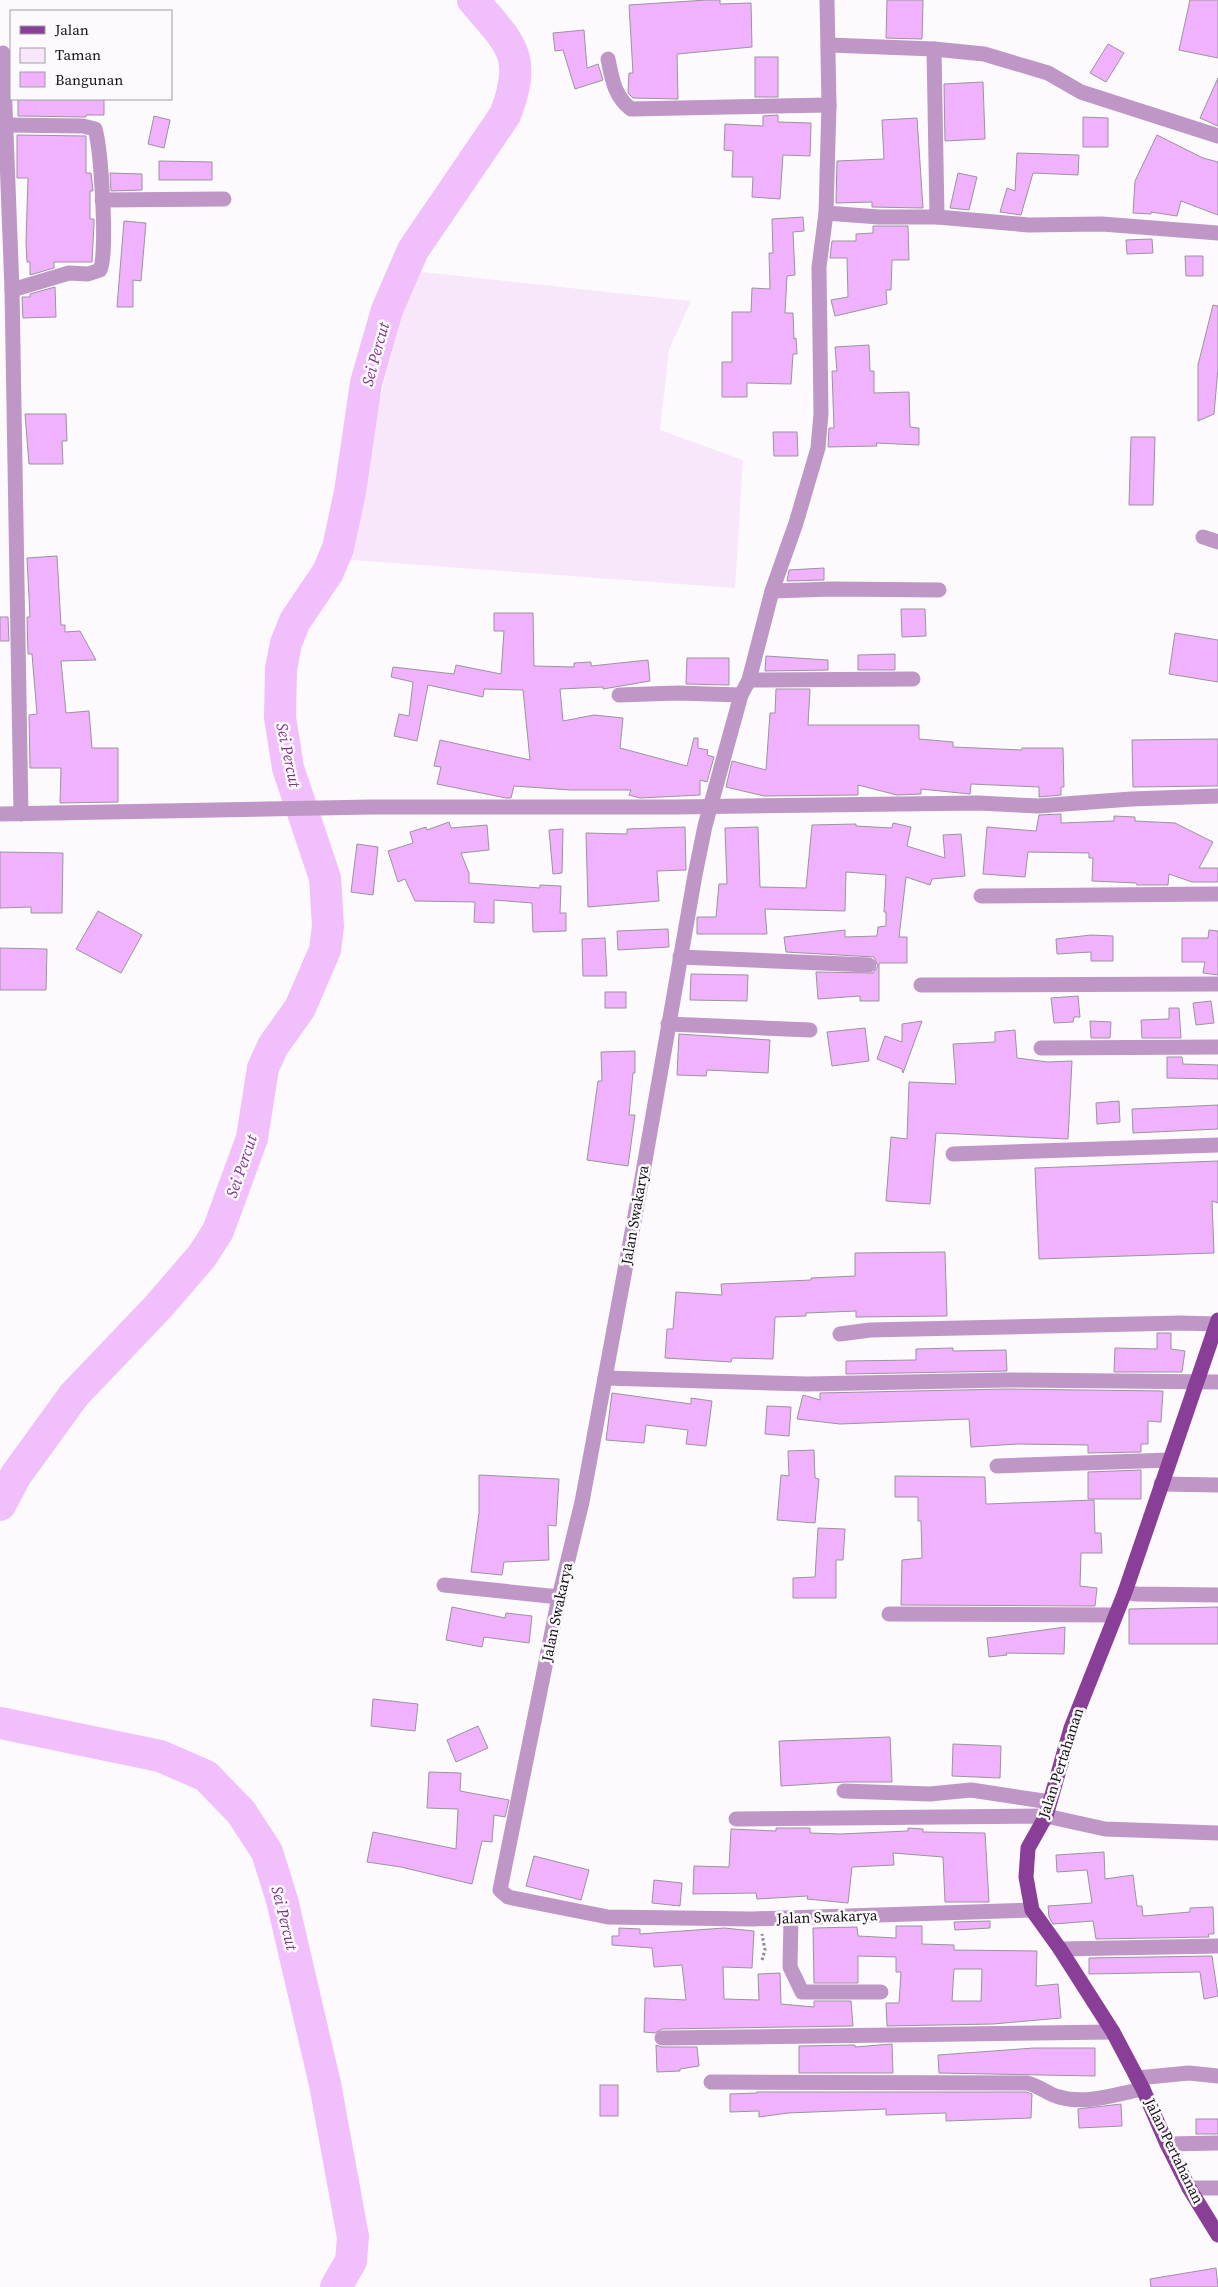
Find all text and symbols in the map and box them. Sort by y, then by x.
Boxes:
legend [10,10,172,100]
text: Jalan [54,19,89,40]
text: Taman [55,44,101,65]
text: Bangunan [55,69,123,90]
water label: Sei Percut [356,319,394,388]
water label: Sei Percut [271,721,307,790]
water label: Sei Percut [220,1131,262,1200]
street label: Jalan Swakarya [615,1163,654,1267]
street label: Jalan Swakarya [536,1560,577,1664]
street label: Jalan Pertahanan [1032,1705,1088,1822]
water label: Sei Percut [266,1884,304,1953]
street label: Jalan Swakarya [775,1904,878,1929]
street label: Jalan Pertahanan [1139,2094,1209,2207]

